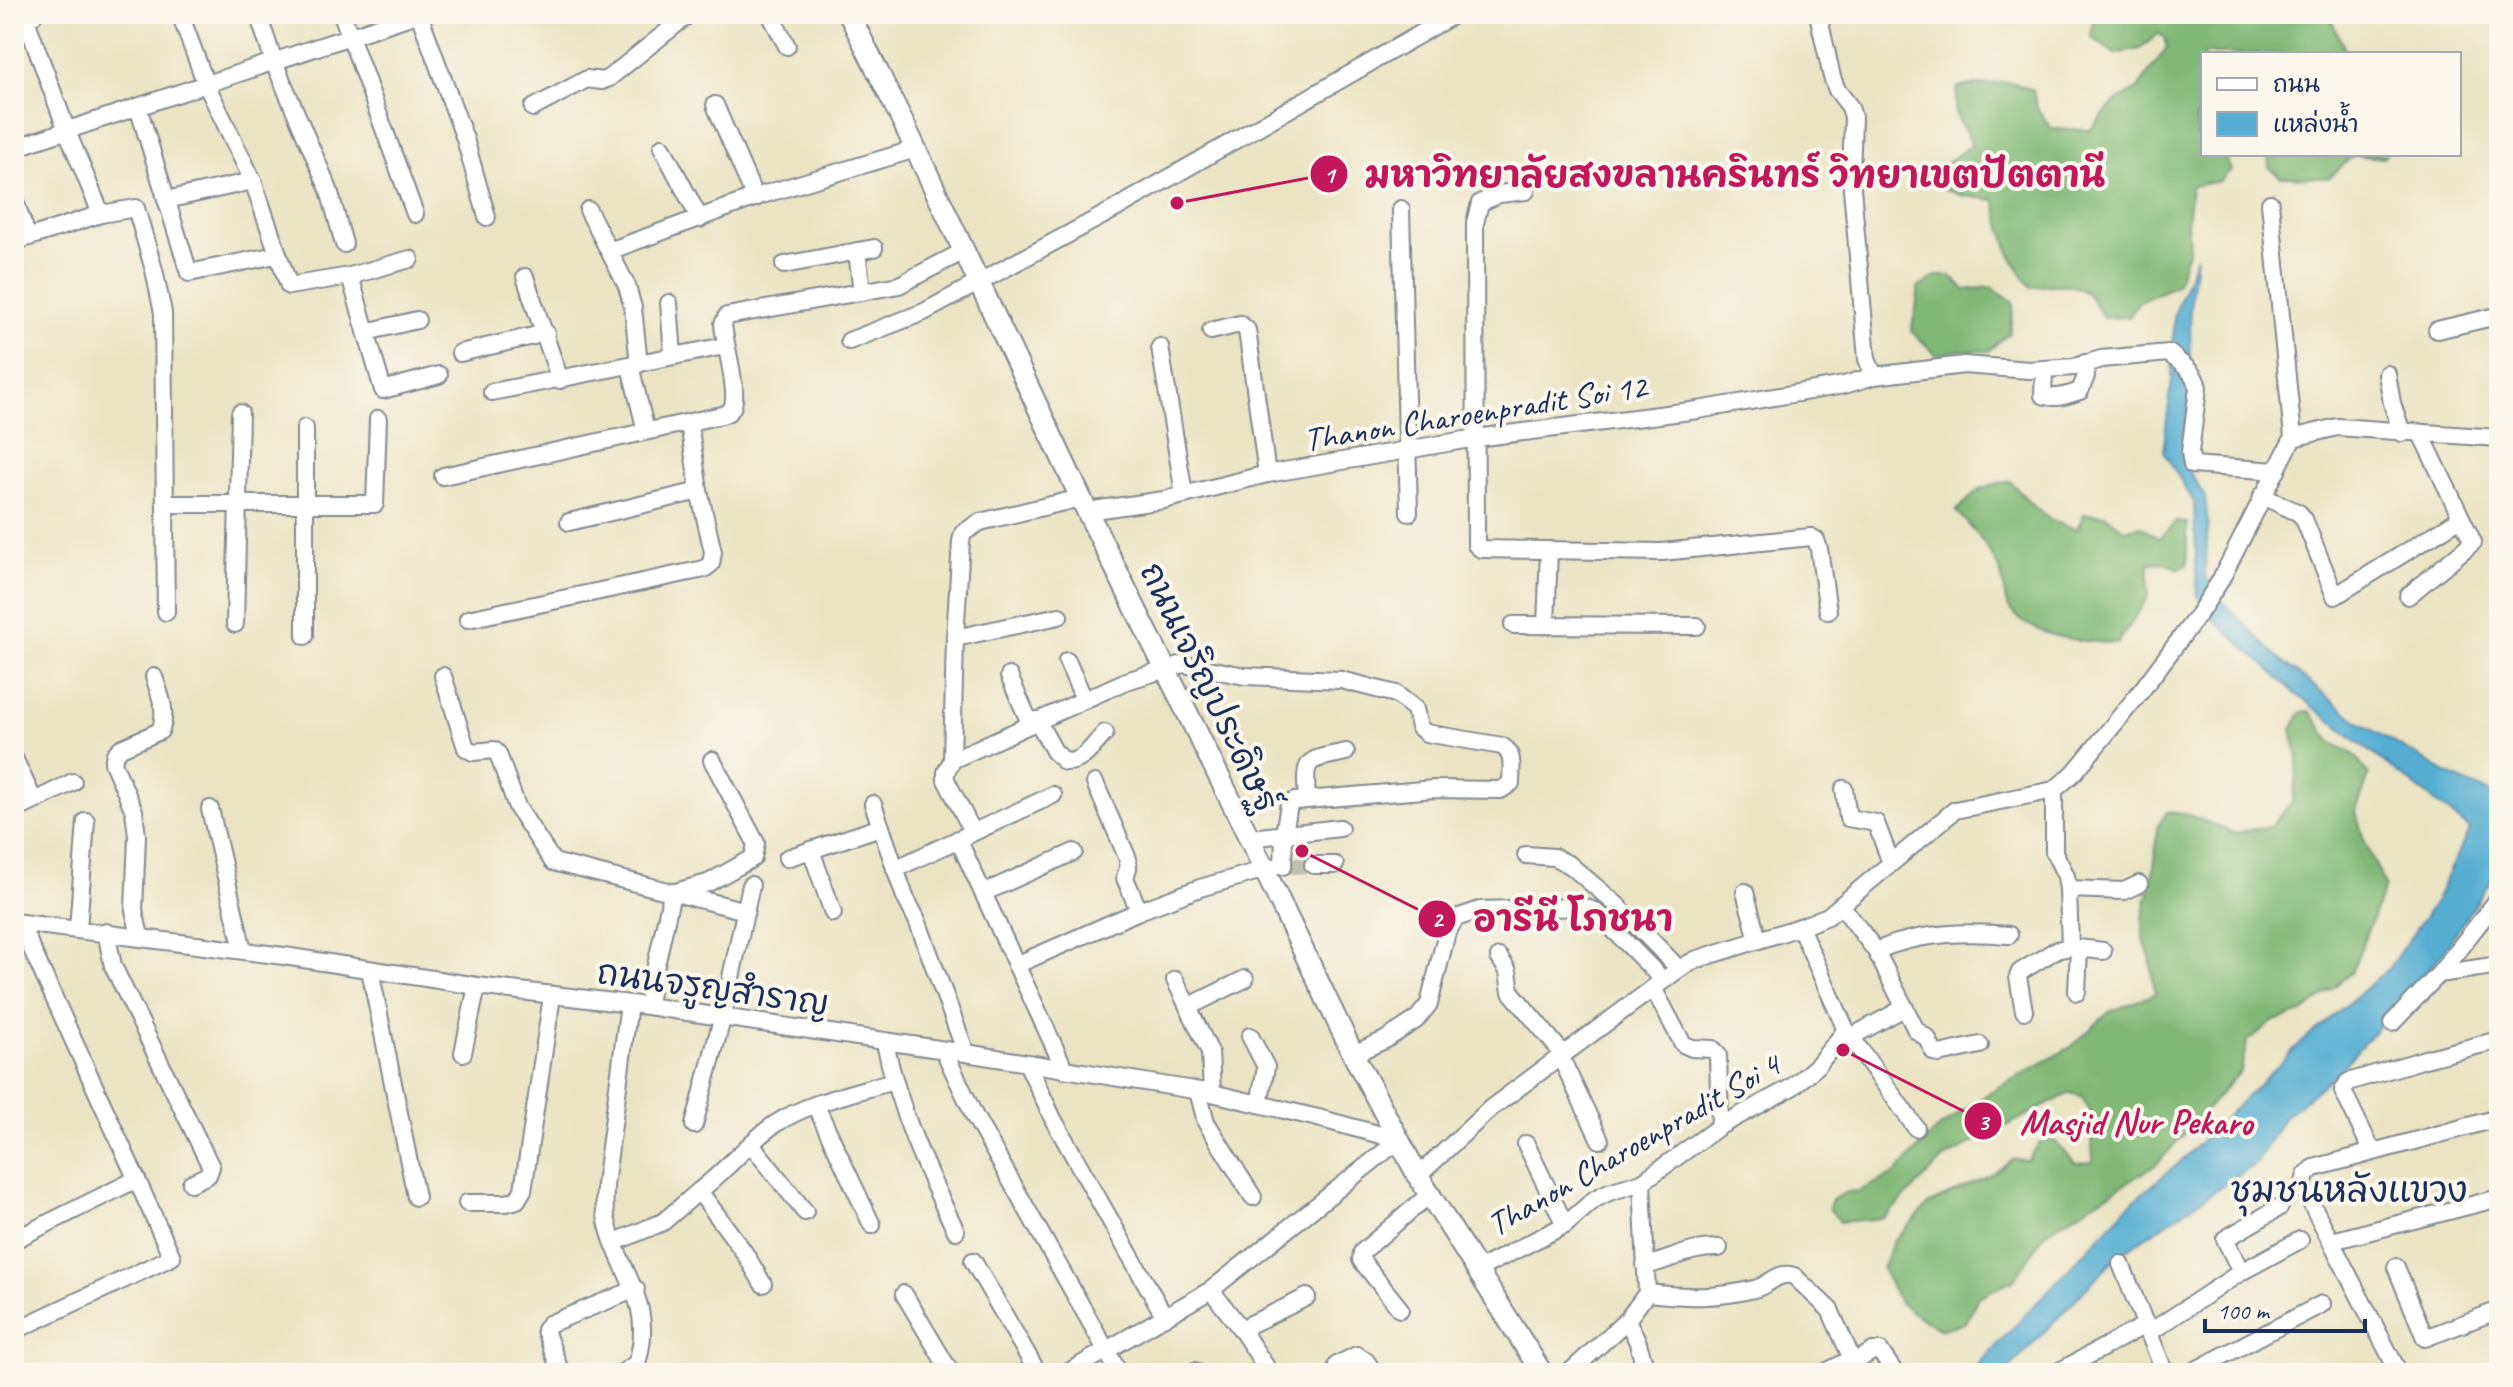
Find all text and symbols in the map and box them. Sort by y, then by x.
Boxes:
legend [2201,52,2461,156]
text: ถนน [2273,69,2320,99]
text: แหล่งน้ำ [2273,101,2359,139]
callout: มหาวิทยาลัยสงขลานครินทร์ วิทยาเขตปัตตานี [1309,144,2122,204]
text: มหาวิทยาลัยสงขลานครินทร์ วิทยาเขตปัตตานี [1365,151,2105,198]
text: 1 [1324,160,1338,190]
street label: Thanon Charoenpradit Soi 12 [1301,364,1652,461]
street label: ถนนเจริญประดิษฐ์ [1130,555,1289,820]
callout: อารีนี โภชนา [1417,889,1689,949]
text: อารีนี โภชนา [1473,894,1673,942]
text: 2 [1432,904,1445,934]
street label: ถนนจรูญสำราญ [594,950,831,1028]
street label: Thanon Charoenpradit Soi 4 [1479,1041,1790,1246]
callout: Masjid Nur Pekaro [1963,1091,2268,1151]
text: Masjid Nur Pekaro [2020,1099,2255,1145]
text: 3 [1978,1107,1991,1137]
district label: ชุมชนหลังแขวง [2230,1167,2468,1217]
scale bar [2205,1283,2365,1333]
text: 100 m [2217,1296,2271,1326]

